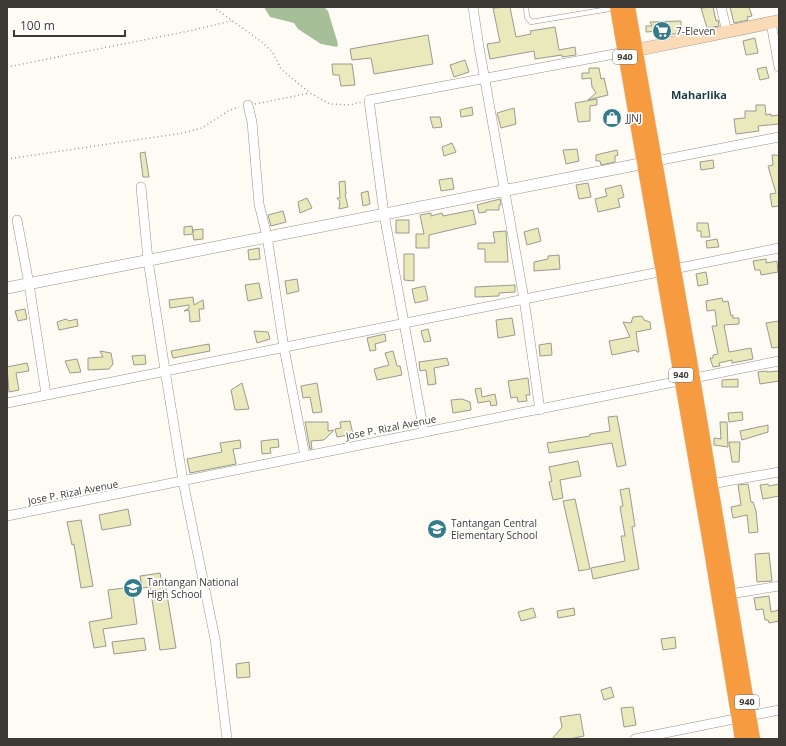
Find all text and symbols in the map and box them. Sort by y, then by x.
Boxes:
scale bar [14,12,125,38]
text: 100 m [20,17,55,34]
supermarket icon: 7-Eleven [651,20,673,42]
place label: 7-Eleven [676,24,715,38]
road number: 940 [613,50,637,64]
district label: Maharlika [671,87,727,102]
shop icon: JJNJ [601,107,623,129]
place label: JJNJ [625,111,642,125]
road number: 940 [669,368,693,382]
street label: Jose P. Rizal Avenue [344,411,438,443]
street label: Jose P. Rizal Avenue [26,476,120,508]
place label: Tantangan Central Elementary School [451,516,537,542]
school or university icon: Tantangan Central Elementary School [426,518,448,540]
place label: Tantangan National High School [147,575,239,601]
school or university icon: Tantangan National High School [122,577,144,599]
road number: 940 [735,695,759,709]

